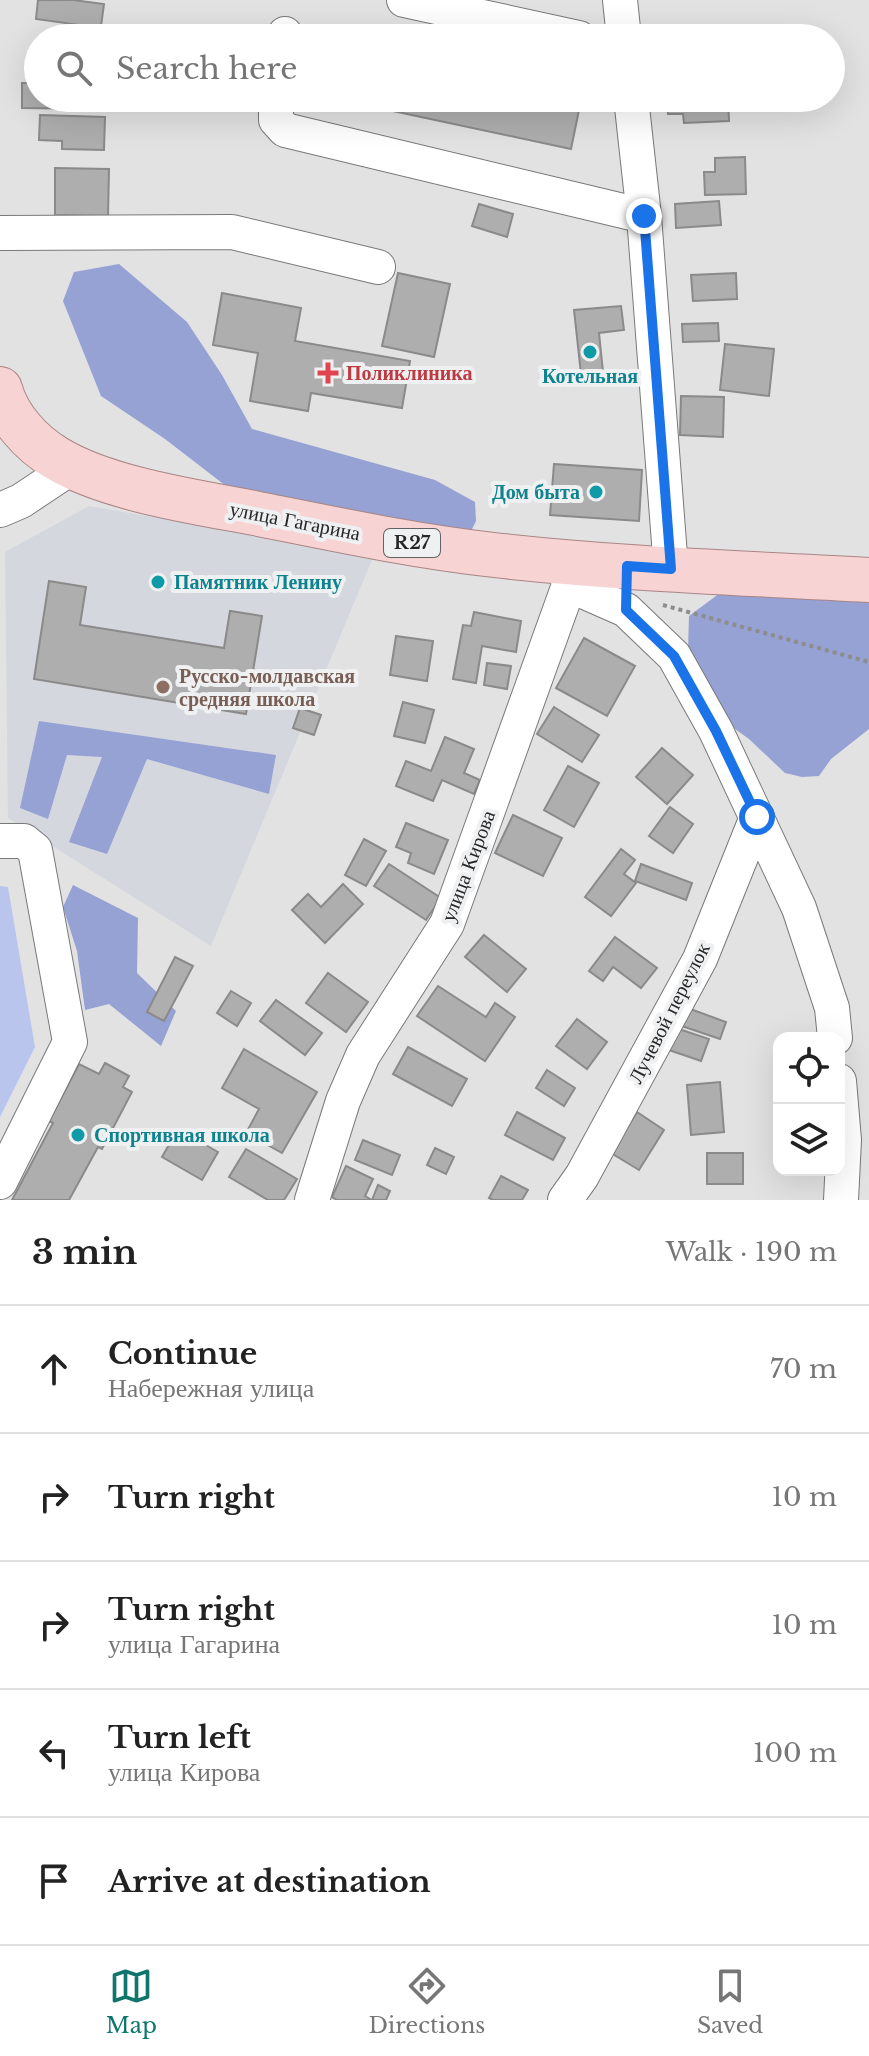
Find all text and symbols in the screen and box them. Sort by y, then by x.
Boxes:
search box [24,24,845,112]
icon: search [52,46,96,90]
text: Search here [116,50,297,87]
route end [626,198,662,234]
marker: Котельная [581,343,599,361]
place label: Поликлиника [346,361,473,385]
marker: Поликлиника [317,362,339,384]
place label: Котельная [542,364,638,388]
place label: Дом быта [492,480,580,504]
marker: Дом быта [587,483,605,501]
street label: улица Гагарина [228,497,362,545]
road number: R27 [384,529,440,557]
place label: Памятник Ленину [174,570,342,594]
marker: Памятник Ленину [149,573,167,591]
place label: Русско-молдавская средняя школа [179,664,355,711]
marker: Русско-молдавская средняя школа [154,678,172,696]
route start [739,799,775,835]
street label: улица Кирова [436,807,500,925]
street label: Лучевой переулок [623,938,715,1087]
map controls [773,1032,845,1176]
button: locate [773,1032,845,1104]
button: layers [773,1104,845,1176]
place label: Спортивная школа [94,1123,270,1147]
marker: Спортивная школа [69,1126,87,1144]
text: 3 min [32,1231,137,1273]
text: Walk · 190 m [666,1236,837,1268]
text: Continue [108,1335,257,1372]
icon: ahead [32,1347,76,1391]
text: 70 m [770,1353,837,1385]
text: Набережная улица [108,1372,314,1404]
icon: right [32,1475,76,1519]
text: Turn right [108,1479,275,1516]
text: 10 m [771,1481,837,1513]
text: Turn right [108,1591,275,1628]
icon: right [32,1603,76,1647]
text: 10 m [771,1609,837,1641]
text: улица Гагарина [108,1628,280,1660]
text: Turn left [108,1719,251,1756]
icon: left [32,1731,76,1775]
text: 100 m [753,1737,837,1769]
text: улица Кирова [108,1756,260,1788]
icon: arrive [32,1859,76,1903]
text: Arrive at destination [108,1863,431,1900]
tab: Map [106,1964,157,2039]
tab: Directions [368,1964,485,2039]
tab: Saved [697,1964,763,2039]

